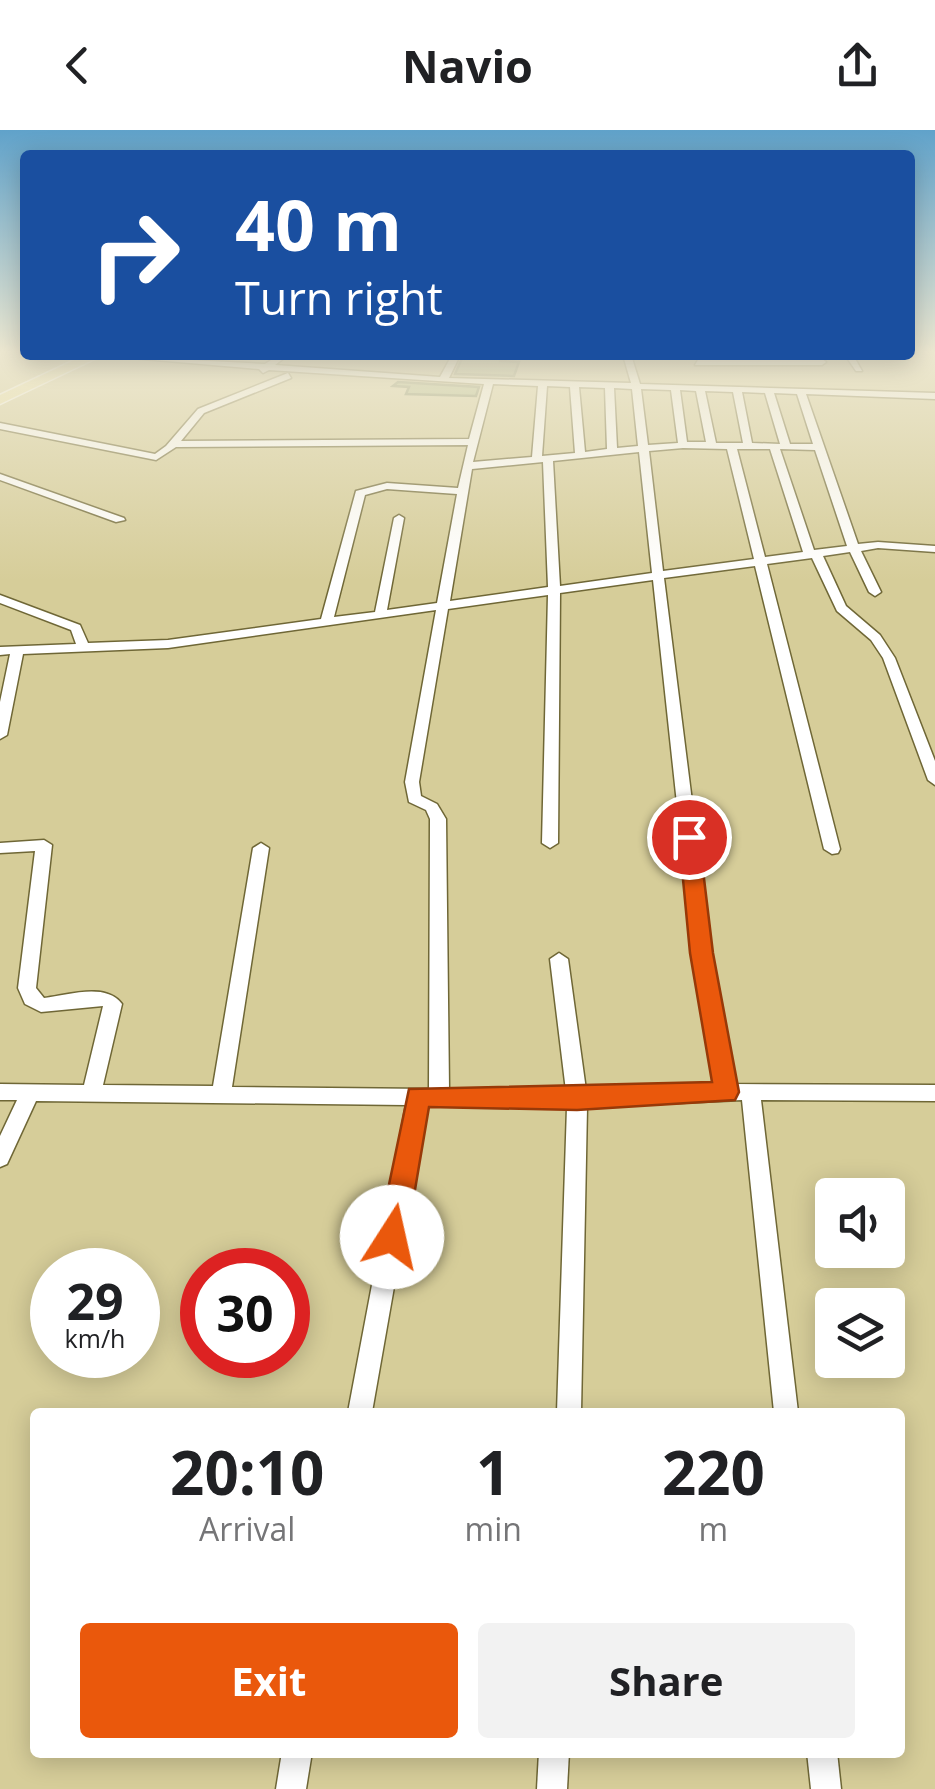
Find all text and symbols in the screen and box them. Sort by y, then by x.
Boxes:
text: Navio [402,35,533,96]
icon: back [50,38,105,93]
icon: share [830,38,885,93]
text: 40 m [235,176,402,272]
icon: right [70,190,200,320]
text: Turn right [235,267,443,328]
pin [647,795,732,880]
icon: arrive [662,810,717,865]
map controls [815,1178,905,1378]
button: sound [815,1178,905,1268]
position arrow [340,1185,444,1289]
speed limit sign: 30 [180,1248,310,1378]
text: 29 [66,1267,124,1335]
button: layers [815,1288,905,1378]
text: km/h [65,1321,125,1355]
text: 20:10 [170,1431,324,1513]
text: 1 [476,1431,510,1513]
text: 220 [662,1431,765,1513]
text: Arrival [199,1507,295,1550]
text: min [465,1507,522,1550]
text: m [699,1507,728,1550]
button: Exit [80,1623,458,1738]
button: Share [478,1623,855,1738]

